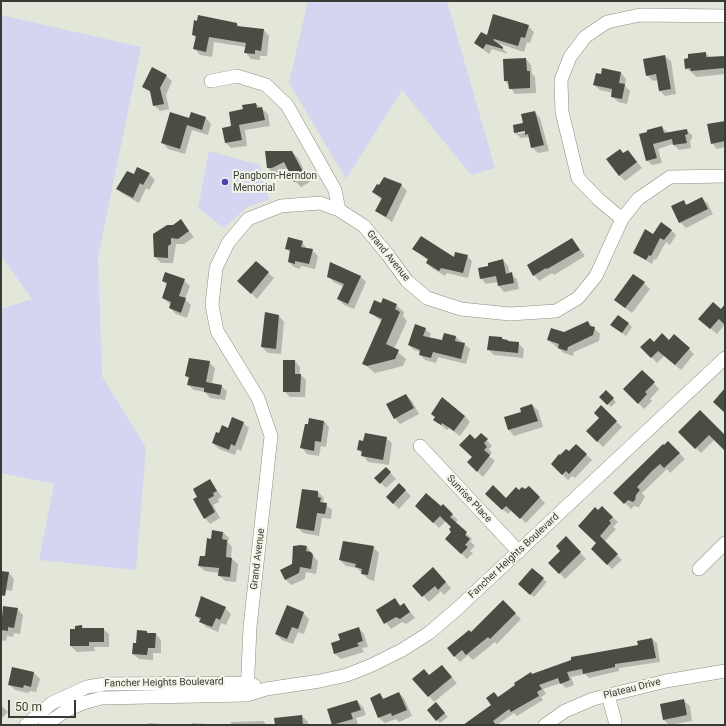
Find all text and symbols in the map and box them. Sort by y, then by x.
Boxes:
place label: Pangborn-Herndon Memorial [233,170,317,194]
marker: Pangborn-Herndon Memorial [220,177,230,187]
street label: Grand Avenue [364,228,412,284]
street label: Sunrise Place [444,473,494,525]
street label: Fancher Heights Boulevard [466,511,562,601]
street label: Grand Avenue [248,528,268,590]
street label: Fancher Heights Boulevard [104,676,224,690]
street label: Plateau Drive [602,676,662,702]
scale bar [10,692,78,718]
text: 50 m [15,700,42,714]

